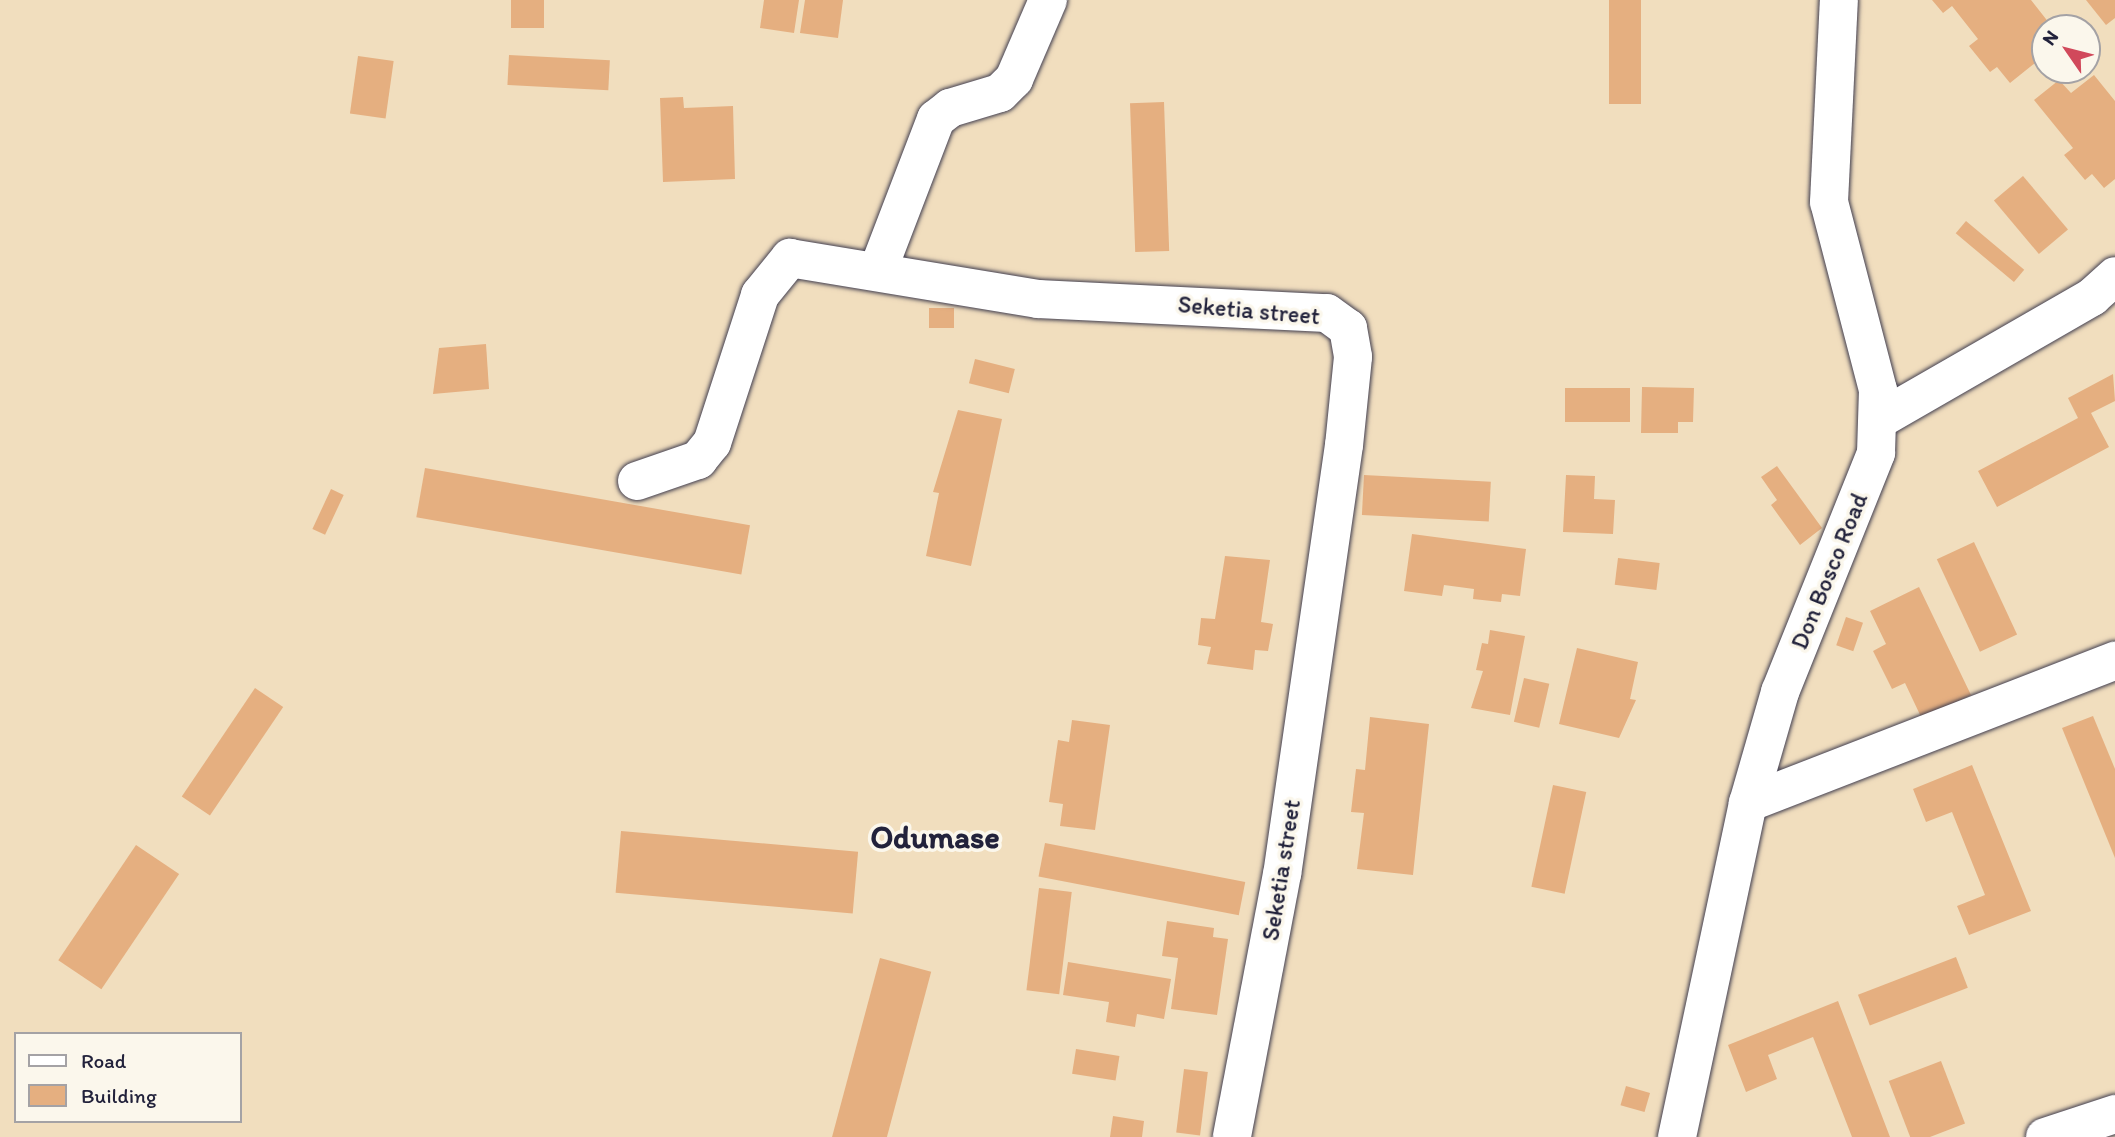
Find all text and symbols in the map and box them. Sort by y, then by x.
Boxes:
north arrow [2031,14,2101,84]
text: N [2037,26,2063,50]
street label: Seketia street [1177,289,1321,331]
street label: Don Bosco Road [1785,489,1873,653]
street label: Seketia street [1256,797,1306,943]
district label: Odumase [870,818,1000,856]
legend [14,1032,242,1123]
text: Road [81,1048,126,1073]
text: Building [81,1083,157,1108]

